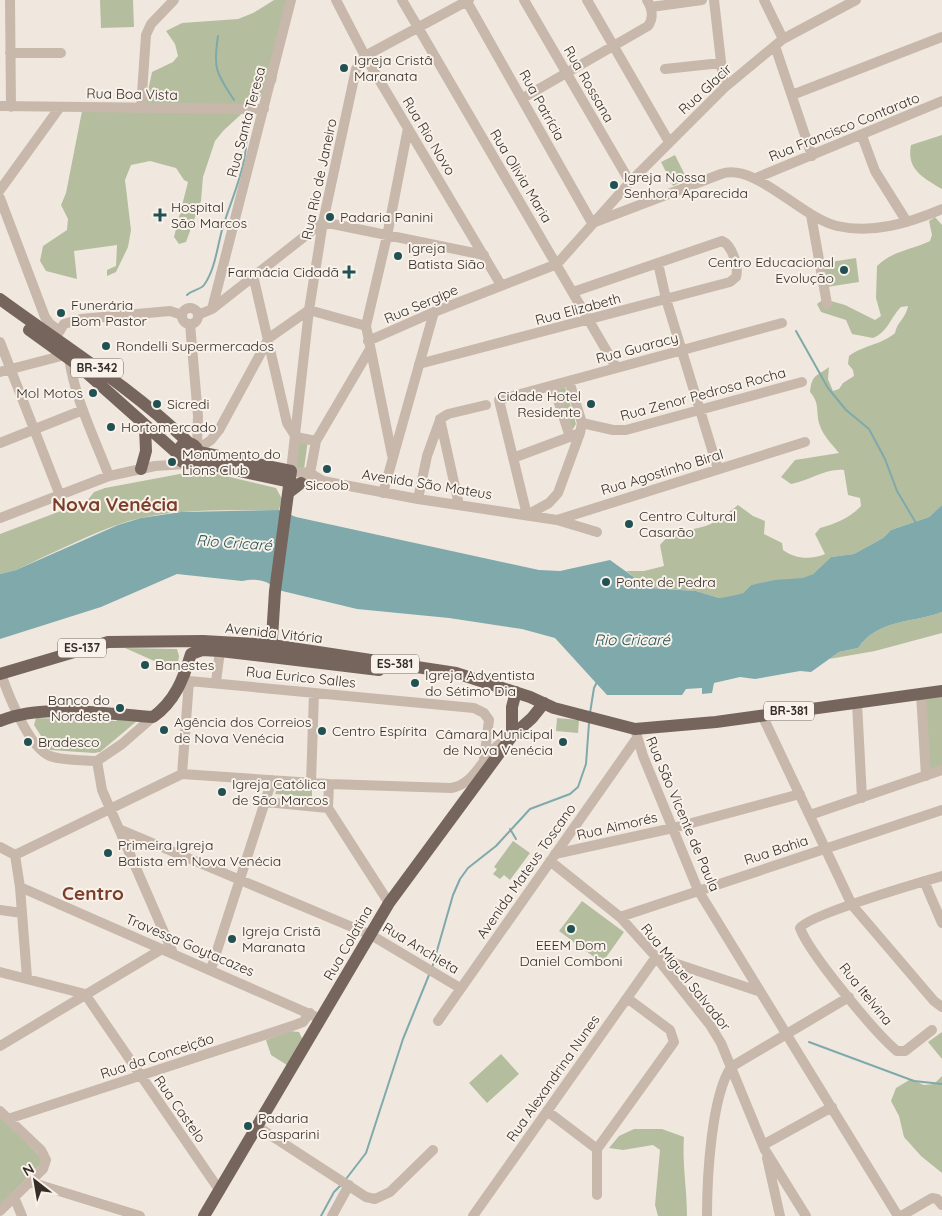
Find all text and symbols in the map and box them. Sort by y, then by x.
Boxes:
street label: Rua Rossana [560,42,618,126]
place label: Igreja Cristâ Maranata [354,51,433,85]
street label: Rua Glacir [675,59,736,118]
marker: Igreja Cristâ Maranata [338,62,350,74]
street label: Rua Santa Teresa [223,65,269,179]
street label: Rua Patrícia [515,66,569,144]
street label: Rua Boa Vista [86,84,178,104]
street label: Rua Francisco Contarato [766,88,922,166]
street label: Rua Rio Novo [398,93,460,179]
street label: Rua Rio de Janeiro [297,117,341,241]
street label: Rua Olivia Maria [486,126,556,226]
place label: Igreja Nossa Senhora Aparecida [624,168,748,202]
marker: Igreja Nossa Senhora Aparecida [608,179,620,191]
place label: Hospital São Marcos [171,198,247,232]
marker: Hospital São Marcos [153,208,167,222]
place label: Padaria Panini [340,208,433,226]
marker: Padaria Panini [324,211,336,223]
place label: Igreja Batista Sião [408,239,485,273]
marker: Igreja Batista Sião [392,250,404,262]
place label: Centro Educacional Evolução [708,253,834,287]
place label: Farmácia Cidadã [228,263,339,281]
marker: Centro Educacional Evolução [838,264,850,276]
marker: Farmácia Cidadã [343,266,355,278]
street label: Rua Sergipe [381,280,461,328]
street label: Rua Elizabeth [533,289,623,329]
place label: Funerária Bom Pastor [71,296,148,330]
marker: Funerária Bom Pastor [55,307,67,319]
street label: Rua Guaracy [594,328,680,368]
place label: Rondelli Supermercados [116,337,274,355]
marker: Rondelli Supermercados [100,340,112,352]
road number: BR-342 [71,358,123,378]
street label: Rua Zenor Pedrosa Rocha [618,363,788,425]
place label: Mol Motos [16,384,83,402]
marker: Mol Motos [87,387,99,399]
place label: Cidade Hotel Residente [497,387,581,421]
place label: Sicredi [167,395,210,413]
marker: Sicredi [151,398,163,410]
marker: Cidade Hotel Residente [585,398,597,410]
place label: Hortomercado [121,418,217,436]
marker: Hortomercado [105,421,117,433]
place label: Monumento do Lions Club [182,445,281,479]
street label: Rua Agostinho Biral [599,445,725,499]
marker: Monumento do Lions Club [166,456,178,468]
marker: Sicoob [321,463,333,475]
street label: Avenida São Mateus [361,465,493,503]
place label: Sicoob [305,476,349,494]
district label: Nova Venécia [52,492,178,516]
place label: Centro Cultural Casarão [639,507,736,541]
marker: Centro Cultural Casarão [623,518,635,530]
water label: Rio Cricaré [195,530,273,555]
place label: Ponte de Pedra [616,573,716,591]
marker: Ponte de Pedra [600,576,612,588]
street label: Avenida Vitória [224,619,324,647]
water label: Rio Cricaré [594,630,671,649]
road number: ES-137 [58,638,106,658]
road number: ES-381 [371,654,419,674]
place label: Banestes [155,656,214,674]
marker: Banestes [139,659,151,671]
street label: Rua Eurico Salles [245,662,357,692]
place label: Igreja Adventista do Sétimo Dia [425,666,535,700]
marker: Igreja Adventista do Sétimo Dia [409,677,421,689]
place label: Banco do Nordeste [48,691,110,725]
road number: BR-381 [764,701,814,720]
marker: Banco do Nordeste [114,702,126,714]
place label: Agência dos Correios de Nova Venécia [174,713,311,747]
place label: Centro Espírita [332,722,427,740]
marker: Agência dos Correios de Nova Venécia [158,724,170,736]
marker: Centro Espírita [316,725,328,737]
place label: Câmara Municipal de Nova Venécia [436,725,553,759]
place label: Bradesco [38,733,100,751]
street label: Rua São Vicente de Paula [642,734,724,894]
marker: Bradesco [22,736,34,748]
marker: Câmara Municipal de Nova Venécia [557,736,569,748]
place label: Igreja Católica de São Marcos [232,775,328,809]
marker: Igreja Católica de São Marcos [216,786,228,798]
street label: Avenida Mateus Toscano [472,800,580,942]
street label: Rua Aimorés [575,808,659,844]
street label: Rua Bahia [742,831,810,869]
place label: Primeira Igreja Batista em Nova Venécia [118,836,281,870]
marker: Primeira Igreja Batista em Nova Venécia [102,847,114,859]
district label: Centro [62,881,124,905]
street label: Rua Colatina [319,902,377,984]
street label: Travessa Goytacazes [123,910,257,980]
street label: Rua Anchieta [379,918,463,978]
street label: Rua Miguel Salvador [637,920,735,1035]
place label: Igreja Cristã Maranata [242,922,321,956]
marker: EEEM Dom Daniel Comboni [565,923,577,935]
marker: Igreja Cristã Maranata [226,933,238,945]
place label: EEEM Dom Daniel Comboni [520,936,622,970]
street label: Rua Itelvina [835,959,897,1029]
street label: Rua Alexandrina Nunes [502,1011,604,1145]
street label: Rua da Conceição [98,1029,216,1083]
street label: Rua Castelo [150,1072,210,1146]
place label: Padaria Gasparini [258,1109,319,1143]
marker: Padaria Gasparini [242,1120,254,1132]
north arrow [10,1156,60,1206]
text: N [19,1159,37,1180]

